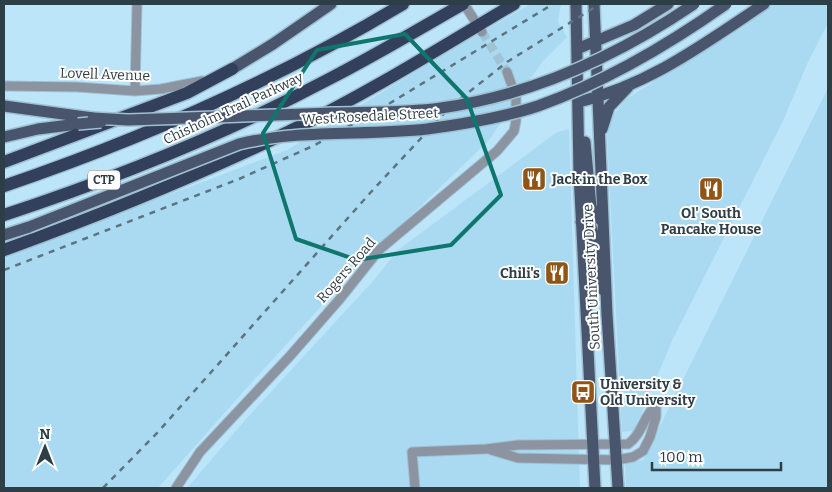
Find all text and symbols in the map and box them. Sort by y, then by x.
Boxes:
street label: Lovell Avenue [60,64,150,85]
street label: Chisholm Trail Parkway [161,68,306,148]
street label: West Rosedale Street [301,104,439,129]
restaurant icon: Jack in the Box [521,166,547,192]
road number: CTP [88,170,120,190]
place label: Jack in the Box [551,171,647,188]
restaurant icon: Ol' South Pancake House [698,176,724,202]
street label: South University Drive [579,204,604,350]
place label: Ol' South Pancake House [661,205,762,238]
street label: Rogers Road [313,234,379,306]
restaurant icon: Chili's [544,260,570,286]
place label: Chili's [500,265,540,282]
place label: University & Old University [600,376,695,409]
bus stop icon: University & Old University [570,379,596,405]
north arrow [20,422,70,472]
text: N [40,426,51,443]
scale bar [652,440,781,472]
text: 100 m [660,448,703,466]

